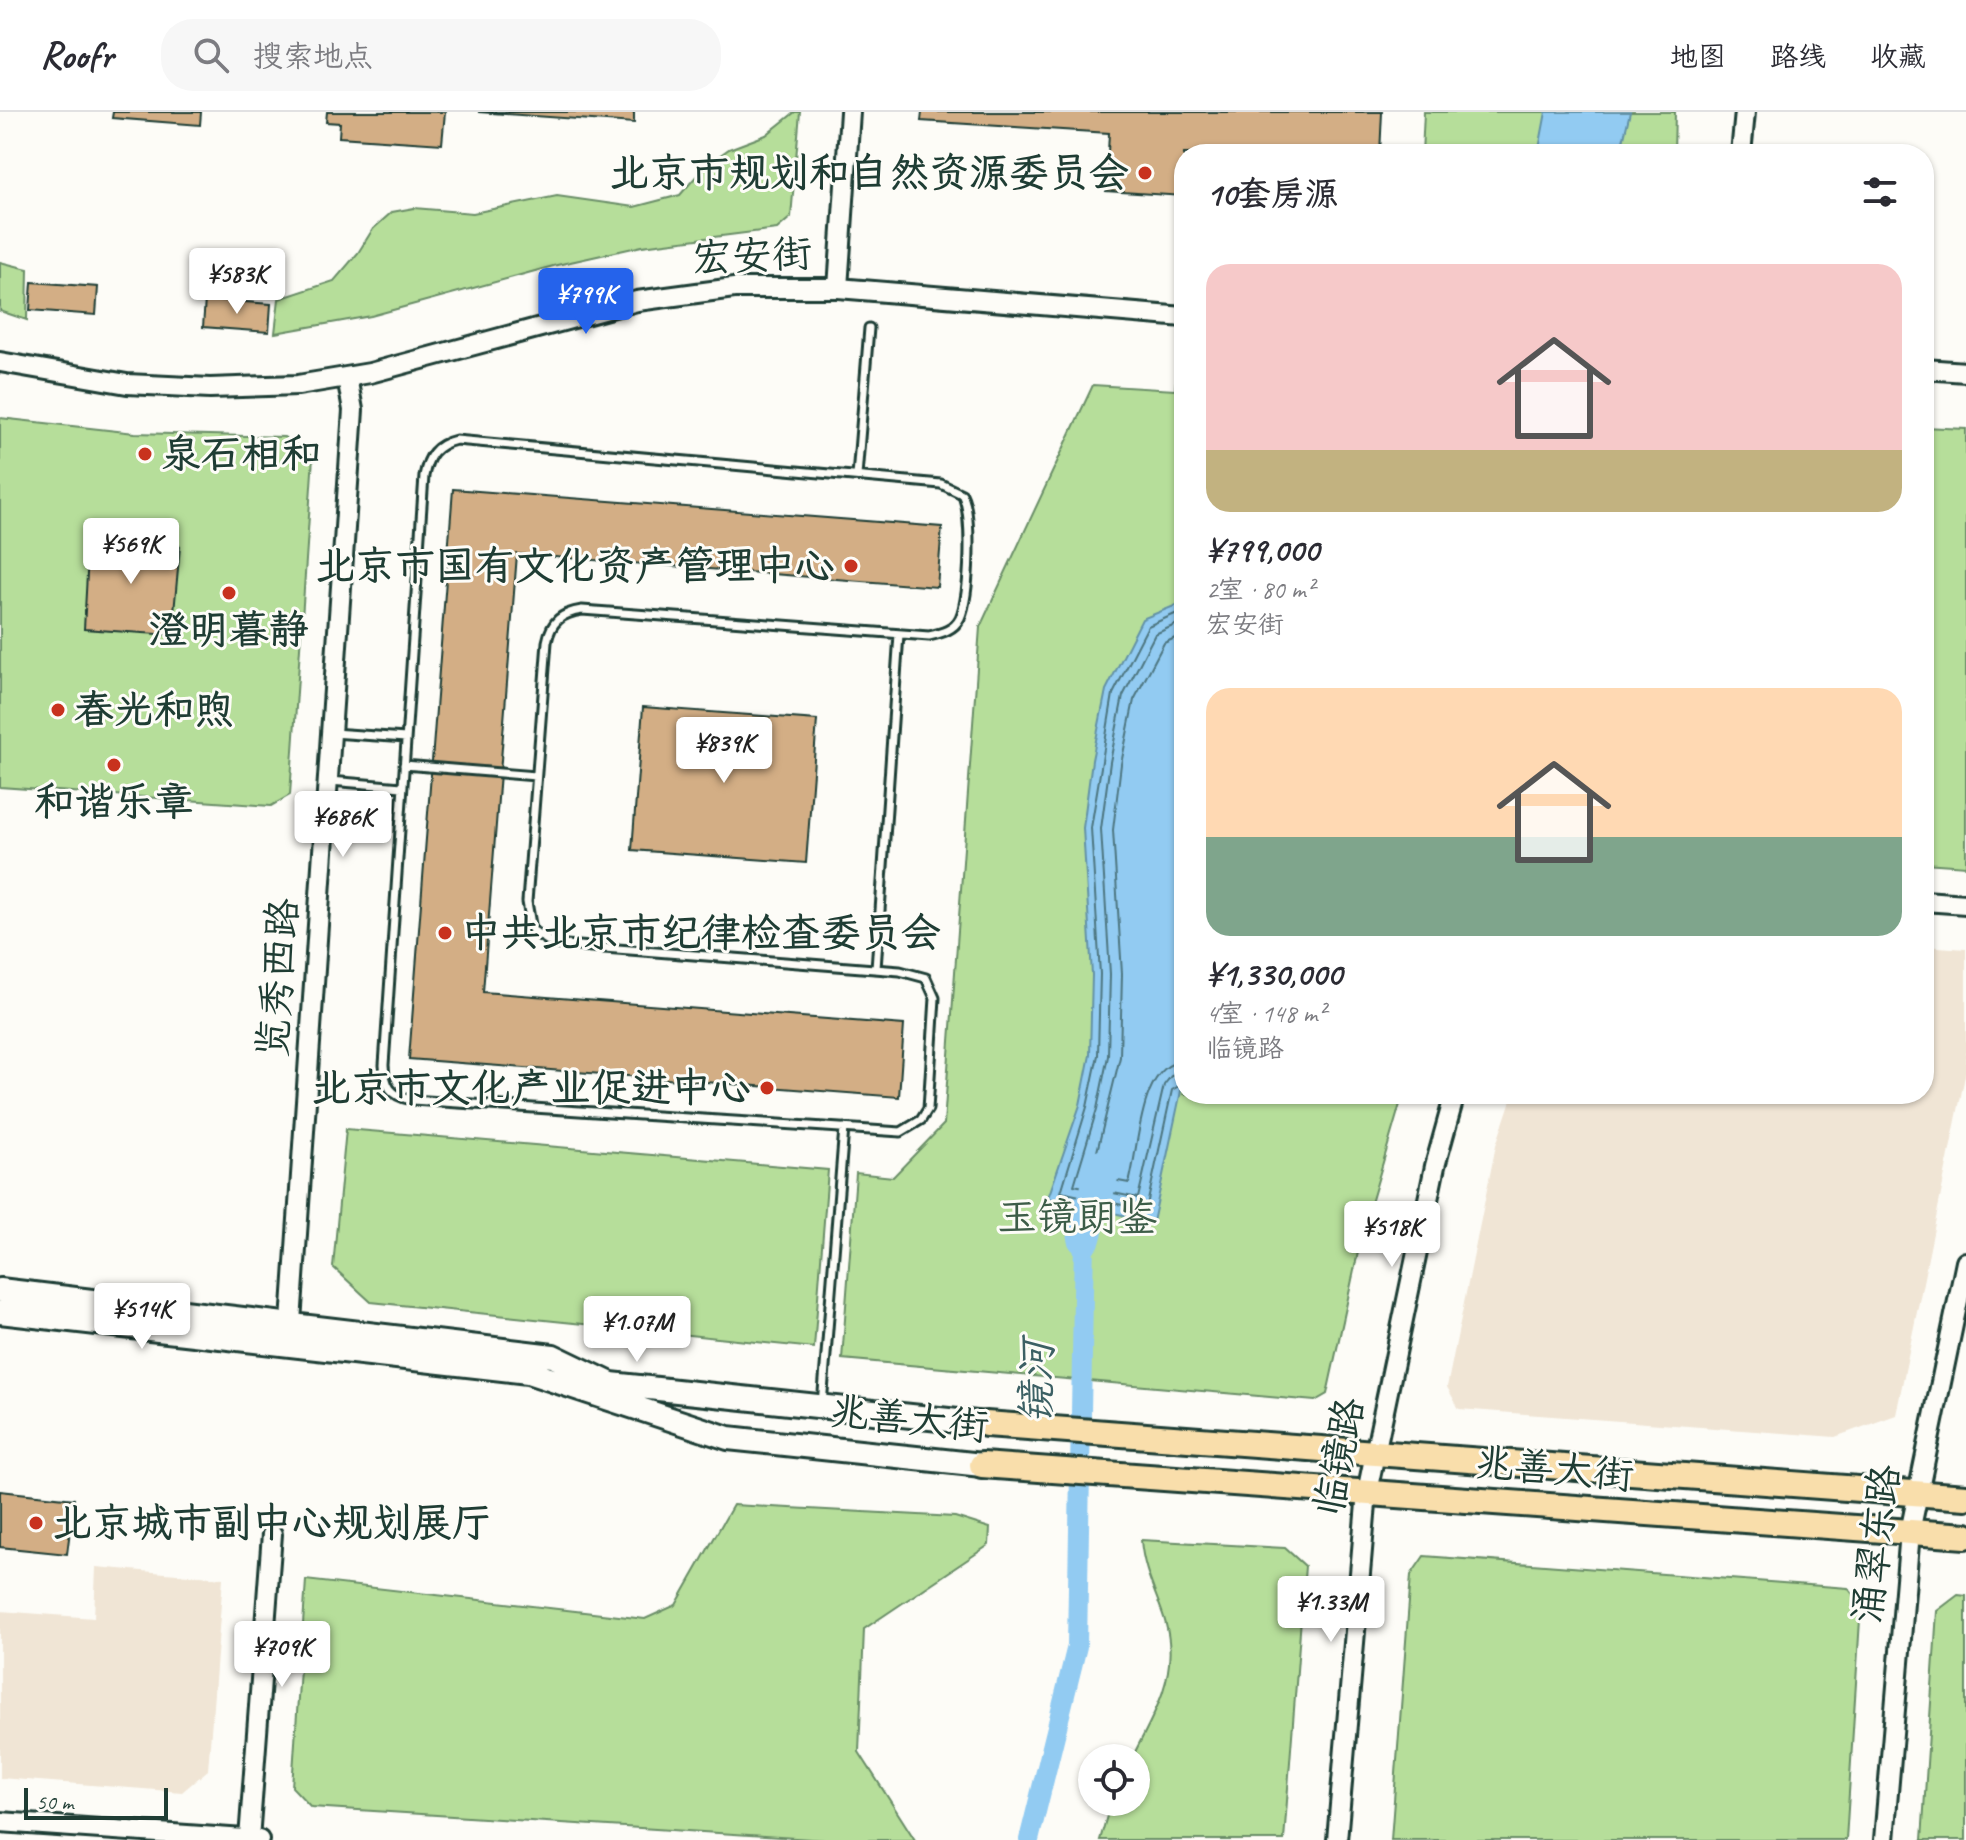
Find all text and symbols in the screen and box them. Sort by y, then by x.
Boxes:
search box [161,19,721,91]
text: Roofr [40,32,113,79]
icon: search [189,33,233,77]
text: 搜索地点 [253,37,373,75]
text: 地图 [1670,39,1726,74]
text: 路线 [1770,39,1826,74]
text: 收藏 [1870,39,1926,74]
place label: 北京市规划和自然资源委员会 [609,148,1129,198]
marker: 北京市规划和自然资源委员会 [1136,164,1154,182]
icon: filters [1858,170,1902,214]
text: 10套房源 [1206,172,1339,215]
street label: 宏安街 [691,228,813,284]
pin: ¥583K [181,248,293,316]
text: ¥583K [207,257,267,290]
pin: ¥799K [530,268,642,336]
text: ¥799K [556,277,616,310]
icon: home [1482,316,1626,460]
place label: 泉石相和 [161,429,321,479]
marker: 泉石相和 [136,445,154,463]
pin: ¥569K [75,518,187,586]
text: ¥569K [101,527,161,560]
text: ¥799,000 [1206,528,1319,571]
place label: 北京市国有文化资产管理中心 [315,541,835,591]
marker: 北京市国有文化资产管理中心 [842,557,860,575]
text: 2室 · 80 m² [1206,573,1314,606]
marker: 澄明暮静 [220,584,238,602]
place label: 澄明暮静 [149,605,309,655]
text: 宏安街 [1206,608,1284,641]
place label: 春光和煦 [74,685,234,735]
marker: 春光和煦 [49,701,67,719]
pin: ¥839K [668,717,780,785]
text: ¥839K [694,726,754,759]
icon: home [1482,740,1626,884]
marker: 和谐乐章 [105,756,123,774]
place label: 和谐乐章 [34,777,194,827]
pin: ¥686K [287,791,399,859]
text: ¥686K [312,800,374,833]
street label: 览秀西路 [247,896,309,1060]
place label: 中共北京市纪律检查委员会 [461,908,941,958]
marker: 中共北京市纪律检查委员会 [436,924,454,942]
text: ¥1,330,000 [1206,952,1342,995]
text: 4室 · 148 m² [1206,997,1325,1030]
text: 临镜路 [1206,1032,1284,1065]
place label: 北京市文化产业促进中心 [311,1063,751,1113]
marker: 北京市文化产业促进中心 [758,1079,776,1097]
park label: 玉镜朗鉴 [997,1192,1157,1242]
pin: ¥518K [1336,1201,1448,1269]
text: ¥518K [1362,1210,1422,1243]
pin: ¥514K [86,1283,198,1351]
text: ¥514K [112,1292,172,1325]
pin: ¥1.07M [572,1296,702,1364]
text: ¥1.07M [602,1305,672,1338]
water label: 镜河 [1010,1334,1064,1424]
street label: 兆善大街 [827,1386,991,1452]
street label: 临镜路 [1303,1393,1375,1521]
street label: 兆善大街 [1472,1437,1636,1501]
street label: 涌翠东路 [1841,1462,1911,1626]
place label: 北京城市副中心规划展厅 [52,1498,492,1548]
marker: 北京城市副中心规划展厅 [27,1514,45,1532]
pin: ¥1.33M [1266,1576,1396,1644]
text: ¥1.33M [1296,1585,1366,1618]
pin: ¥709K [226,1621,338,1689]
text: ¥709K [252,1630,312,1663]
map controls [1078,1744,1150,1816]
button: locate [1078,1744,1150,1816]
scale bar [24,1784,168,1820]
text: 50 m [36,1788,73,1816]

